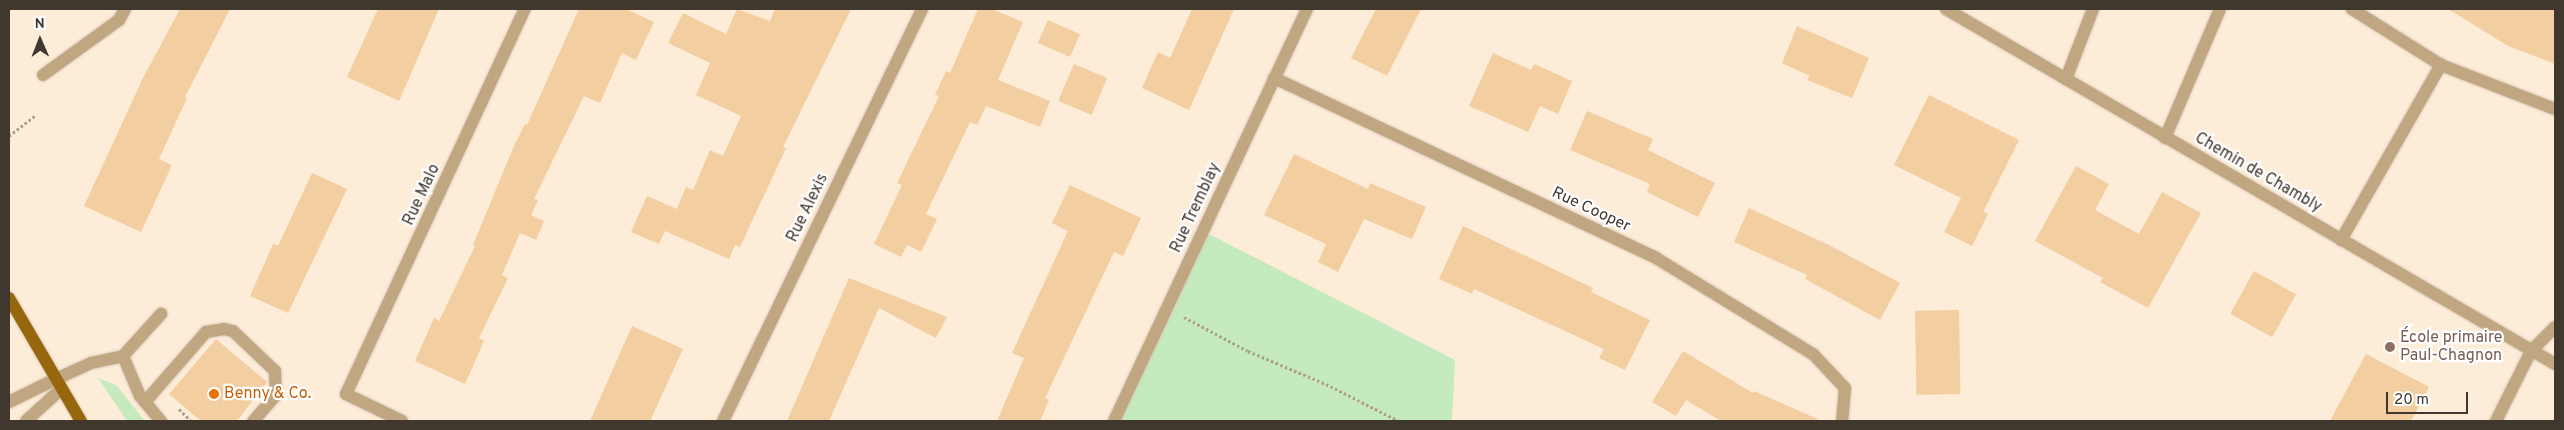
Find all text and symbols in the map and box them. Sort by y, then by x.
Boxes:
north arrow [15,15,65,65]
text: N [35,16,45,33]
street label: Chemin de Chambly [2191,129,2325,217]
street label: Rue Tremblay [1167,160,1225,256]
street label: Rue Malo [399,161,445,229]
street label: Rue Alexis [783,170,833,246]
street label: Rue Cooper [1549,183,1633,237]
place label: École primaire Paul-Chagnon [2400,328,2502,366]
marker: École primaire Paul-Chagnon [2384,341,2396,353]
scale bar [2389,382,2472,414]
place label: Benny & Co. [224,384,311,404]
marker: Benny & Co. [208,388,220,400]
text: 20 m [2394,391,2429,410]

